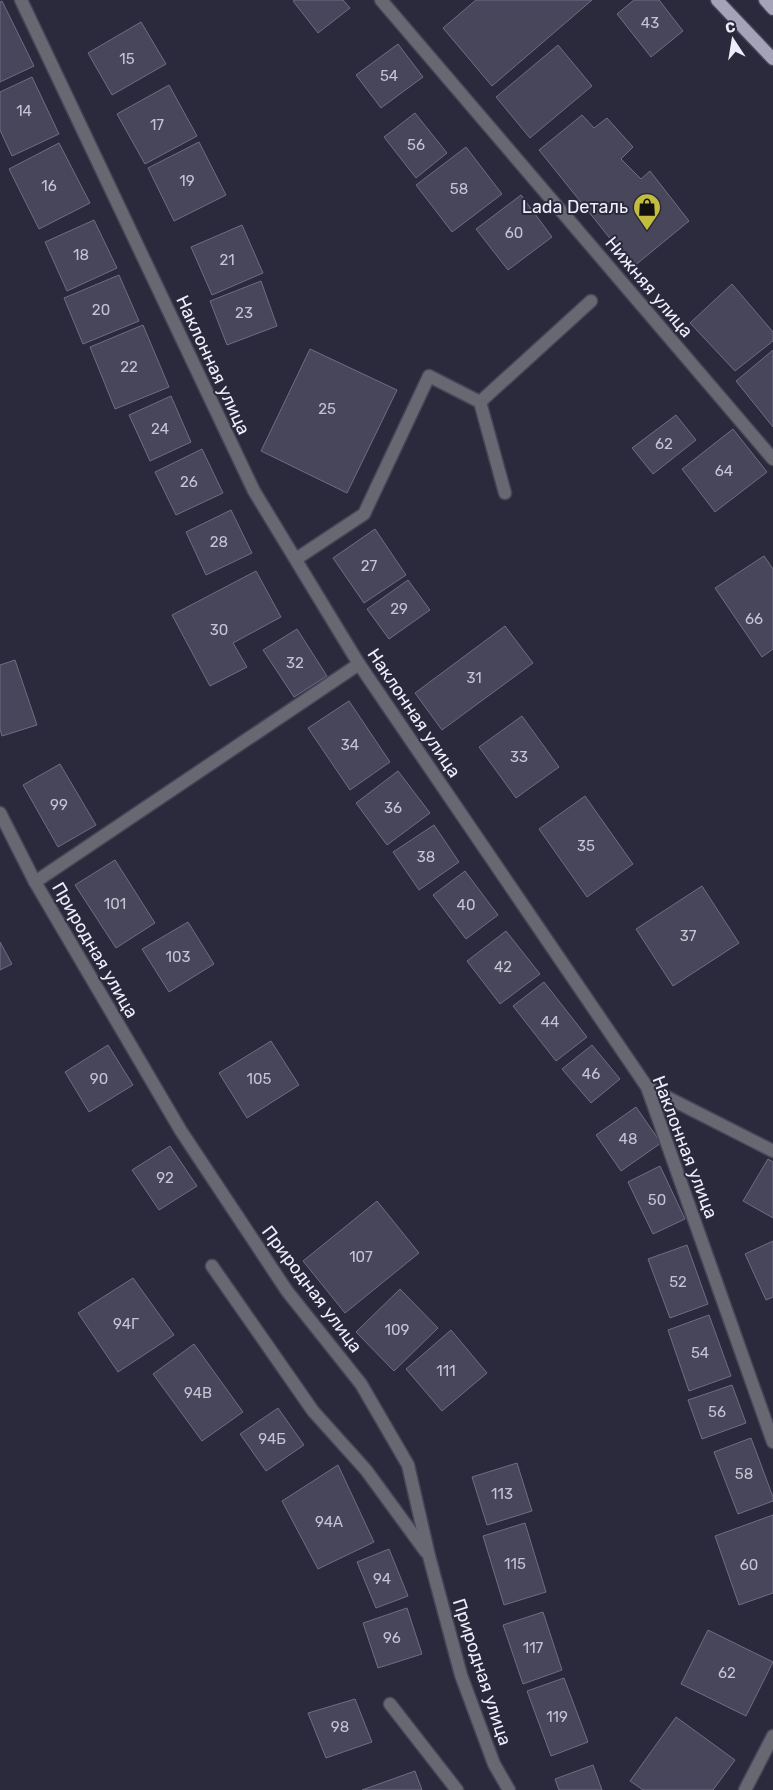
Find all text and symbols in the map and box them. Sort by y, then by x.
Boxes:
house number: 43 [641,14,659,32]
north arrow [708,15,758,65]
text: С [724,18,737,37]
house number: 15 [119,50,135,68]
house number: 54 [380,67,398,85]
house number: 14 [16,102,32,120]
house number: 17 [150,116,164,134]
house number: 56 [407,136,425,154]
house number: 19 [179,172,195,190]
house number: 16 [41,177,57,195]
house number: 58 [450,180,468,198]
shop icon: Lada Dеталь [632,192,662,231]
place label: Lada Dеталь [522,196,628,218]
house number: 60 [505,224,523,242]
street label: Нижняя улица [600,232,698,342]
house number: 18 [73,246,89,264]
house number: 21 [219,251,235,269]
street label: Наклонная улица [171,292,255,438]
house number: 20 [92,301,110,319]
house number: 23 [235,304,253,322]
house number: 22 [120,358,138,376]
house number: 25 [318,400,336,418]
house number: 24 [151,420,169,438]
house number: 62 [655,435,673,453]
house number: 64 [715,462,733,480]
house number: 26 [180,473,198,491]
house number: 28 [210,533,228,551]
house number: 27 [361,557,378,575]
house number: 29 [390,600,408,618]
house number: 66 [745,610,763,628]
house number: 30 [210,621,228,639]
street label: Наклонная улица [363,644,465,782]
house number: 32 [286,654,304,672]
house number: 31 [466,669,482,687]
house number: 34 [341,736,359,754]
house number: 33 [510,748,528,766]
house number: 99 [50,796,68,814]
house number: 36 [384,799,402,817]
house number: 35 [577,837,595,855]
house number: 38 [417,848,435,866]
street label: Природная улица [47,878,143,1022]
house number: 101 [104,895,126,913]
house number: 40 [457,896,475,914]
house number: 37 [680,927,697,945]
house number: 103 [166,948,190,966]
house number: 42 [494,958,512,976]
house number: 44 [541,1013,559,1031]
house number: 46 [582,1065,600,1083]
house number: 90 [90,1070,108,1088]
house number: 105 [247,1070,272,1088]
street label: Наклонная улица [648,1073,722,1221]
house number: 48 [619,1130,637,1148]
house number: 92 [156,1169,174,1187]
house number: 50 [648,1191,666,1209]
street label: Природная улица [257,1221,367,1357]
house number: 107 [349,1248,373,1266]
house number: 52 [669,1273,687,1291]
house number: 94Г [113,1315,139,1333]
house number: 109 [385,1321,410,1339]
house number: 54 [691,1344,709,1362]
house number: 111 [436,1362,456,1380]
house number: 94В [184,1384,212,1402]
house number: 56 [708,1403,726,1421]
house number: 94Б [258,1430,286,1448]
house number: 58 [735,1465,753,1483]
house number: 113 [491,1485,513,1503]
house number: 94А [315,1513,343,1531]
house number: 115 [504,1555,526,1573]
house number: 60 [740,1556,758,1574]
house number: 94 [373,1570,391,1588]
street label: Природная улица [448,1596,516,1748]
house number: 96 [383,1629,401,1647]
house number: 117 [523,1639,544,1657]
house number: 62 [718,1664,736,1682]
house number: 119 [546,1708,568,1726]
house number: 98 [331,1718,349,1736]

